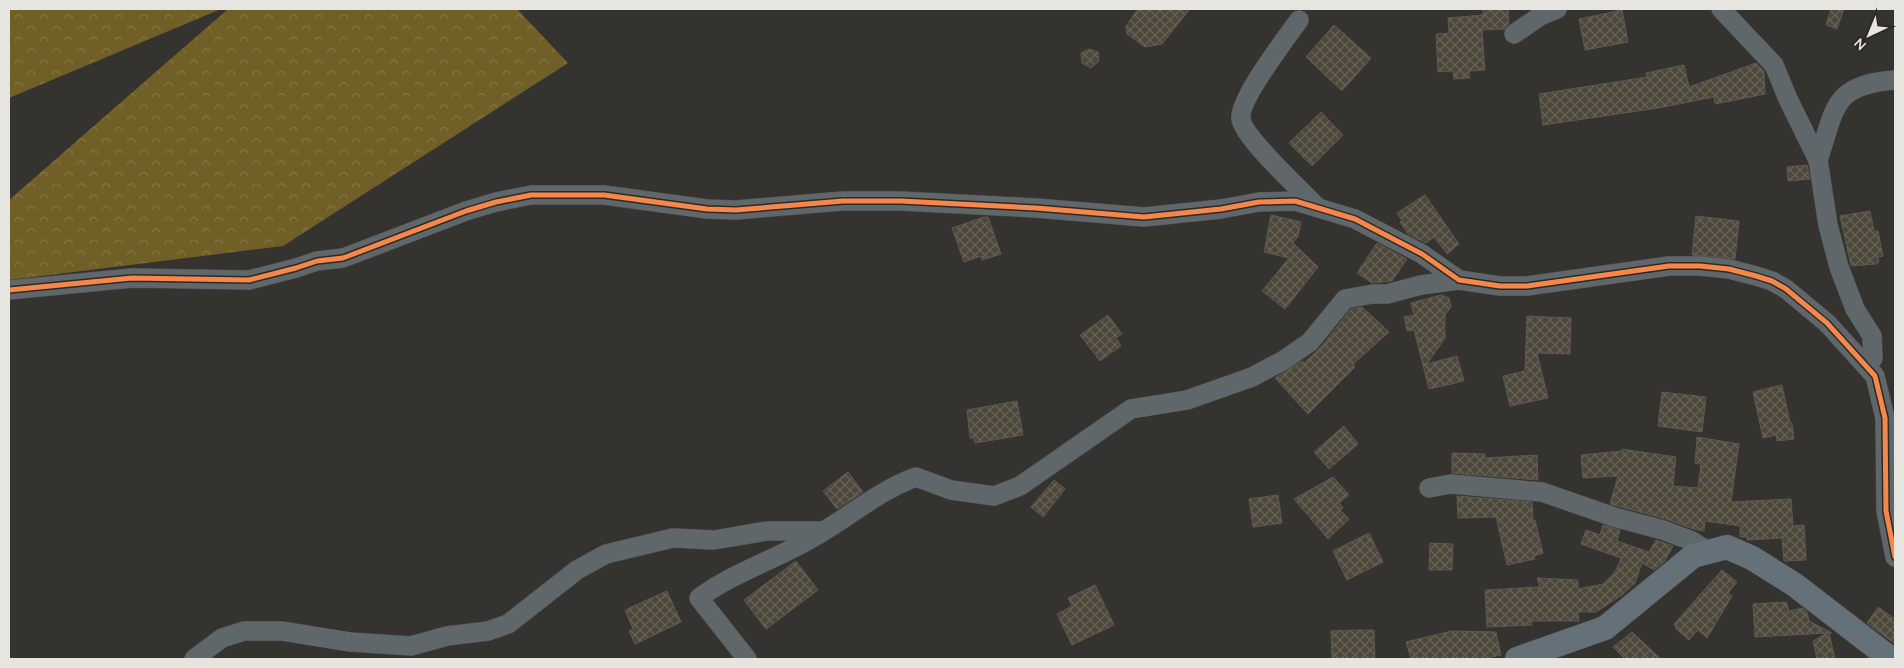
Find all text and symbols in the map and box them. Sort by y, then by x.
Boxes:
north arrow [1844,10,1894,60]
text: N [1850,34,1870,54]

